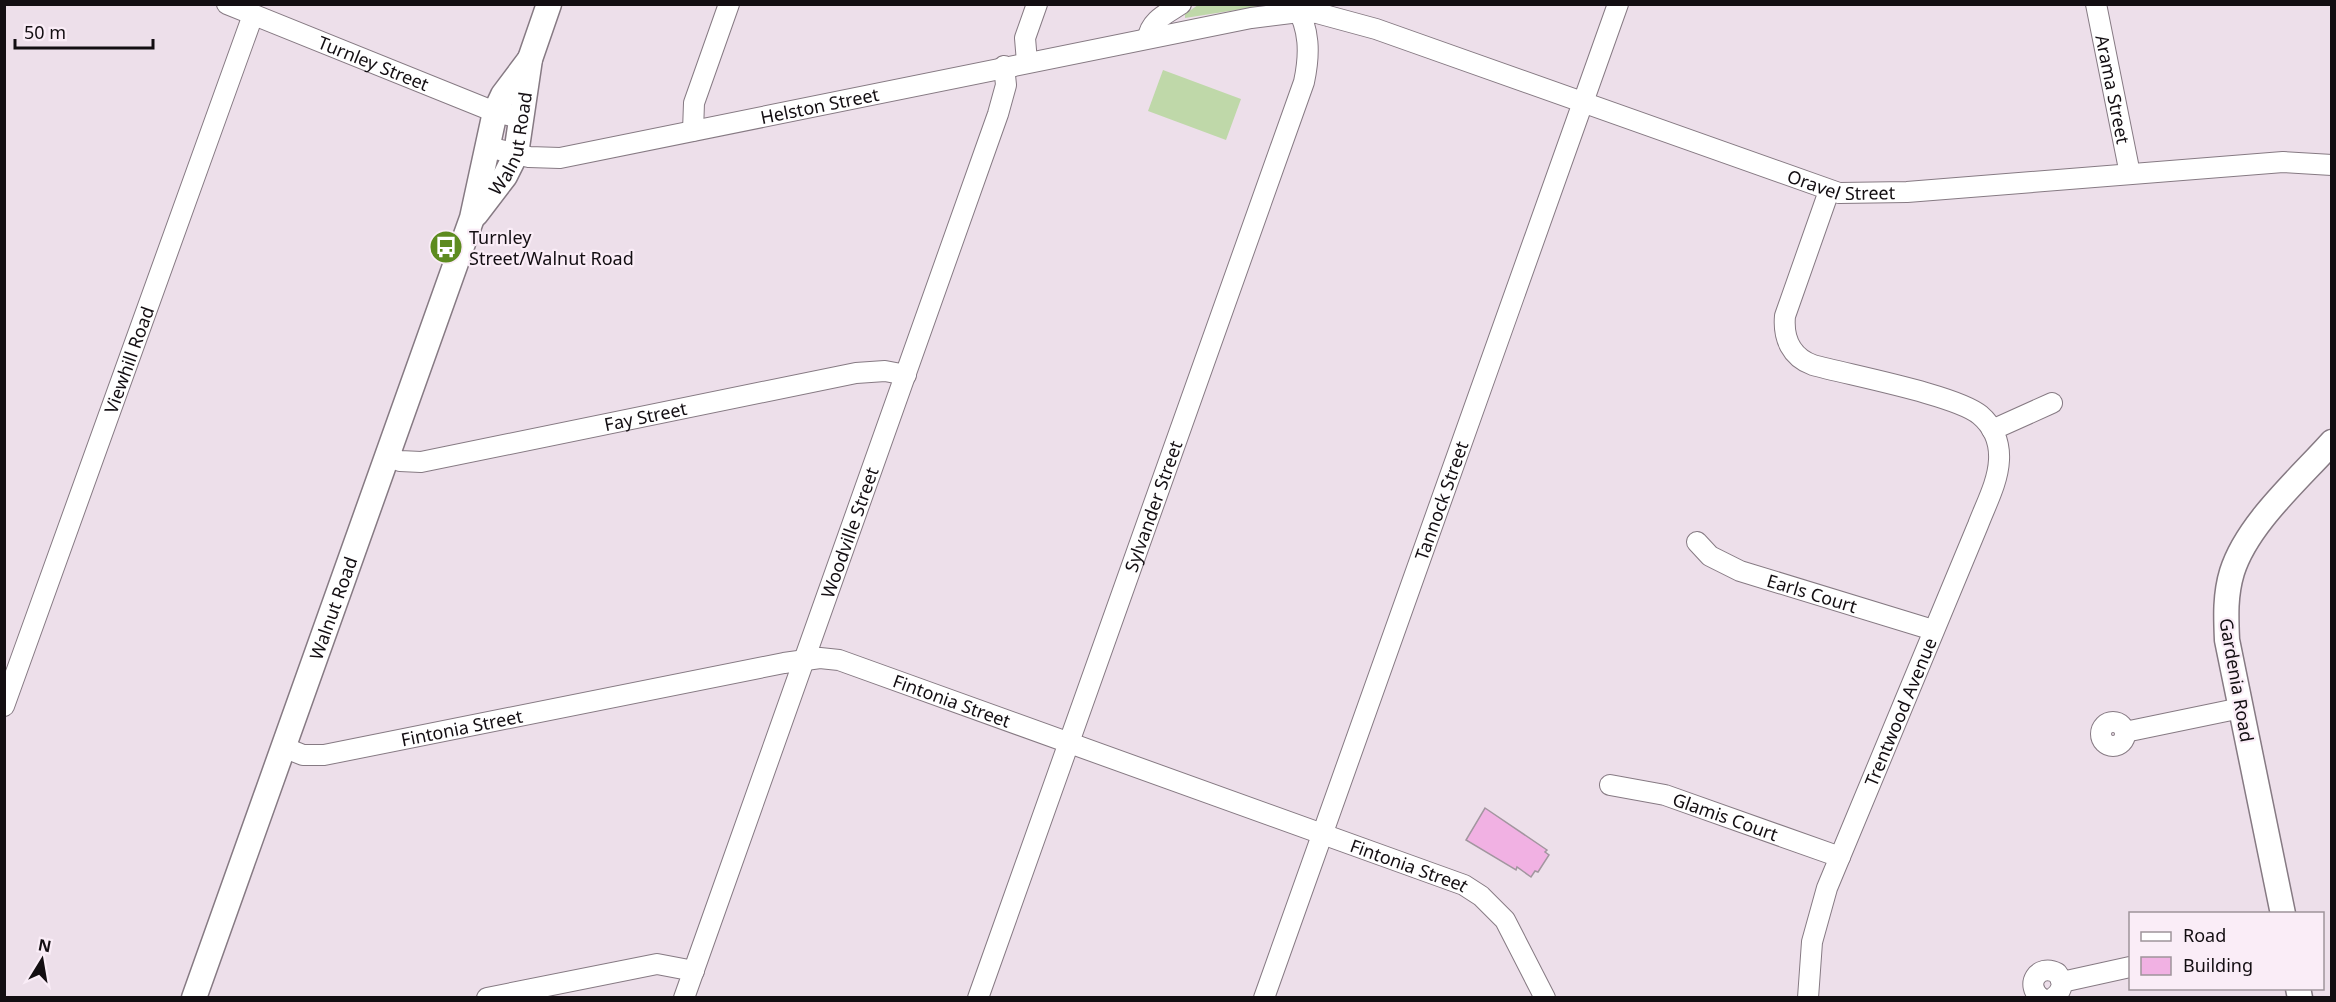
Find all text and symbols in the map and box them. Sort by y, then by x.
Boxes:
scale bar [15,12,153,50]
text: 50 m [24,20,66,44]
street label: Turnley Street [315,30,433,96]
street label: Arama Street [2090,33,2136,146]
street label: Helston Street [758,82,881,129]
street label: Walnut Road [483,90,537,200]
street label: Oravel Street [1784,164,1896,205]
place label: Turnley Street/Walnut Road [469,225,634,270]
bus stop icon: Turnley Street/Walnut Road [428,229,464,265]
street label: Viewhill Road [98,303,159,417]
street label: Fay Street [602,396,689,436]
street label: Sylvander Street [1119,437,1188,575]
street label: Tannock Street [1409,437,1474,564]
street label: Woodville Street [815,463,884,601]
street label: Walnut Road [304,553,362,663]
street label: Earls Court [1764,568,1860,618]
street label: Gardenia Road [2214,616,2260,744]
street label: Trentwood Avenue [1859,634,1942,790]
street label: Fintonia Street [890,668,1014,733]
street label: Fintonia Street [399,703,525,751]
street label: Glamis Court [1670,787,1782,846]
street label: Fintonia Street [1347,833,1474,897]
legend [2129,912,2324,990]
text: Road [2183,923,2226,947]
north arrow [12,930,72,990]
text: N [36,933,53,957]
text: Building [2183,953,2253,977]

